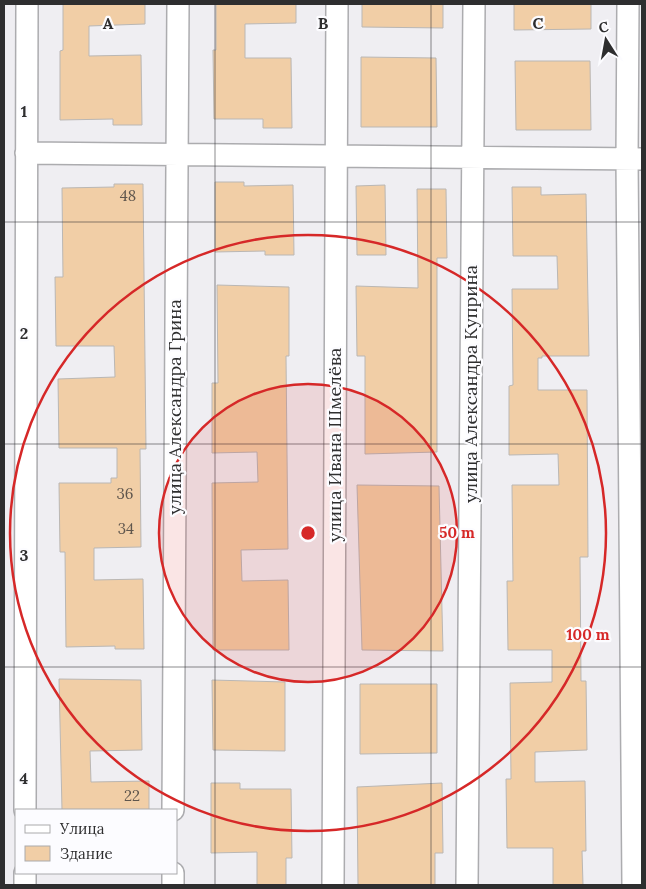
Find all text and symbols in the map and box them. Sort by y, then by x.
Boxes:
text: A [103,13,114,33]
text: B [318,13,329,33]
text: C [532,13,544,33]
north arrow [581,15,631,65]
text: С [597,17,610,37]
text: 1 [21,101,27,121]
house number: 48 [120,186,136,205]
street label: улица Александра Куприна [459,265,482,503]
street label: улица Александра Грина [163,299,186,515]
text: 2 [20,323,28,343]
street label: улица Ивана Шмелёва [323,348,346,542]
house number: 36 [116,484,134,503]
house number: 34 [118,519,134,538]
text: 50 m [439,523,475,542]
centre of rings [299,524,317,542]
text: 3 [20,545,29,565]
text: 100 m [567,625,610,644]
text: 4 [20,768,29,788]
house number: 22 [124,786,140,805]
legend [15,809,178,874]
text: Улица [59,819,105,838]
text: Здание [60,844,113,863]

